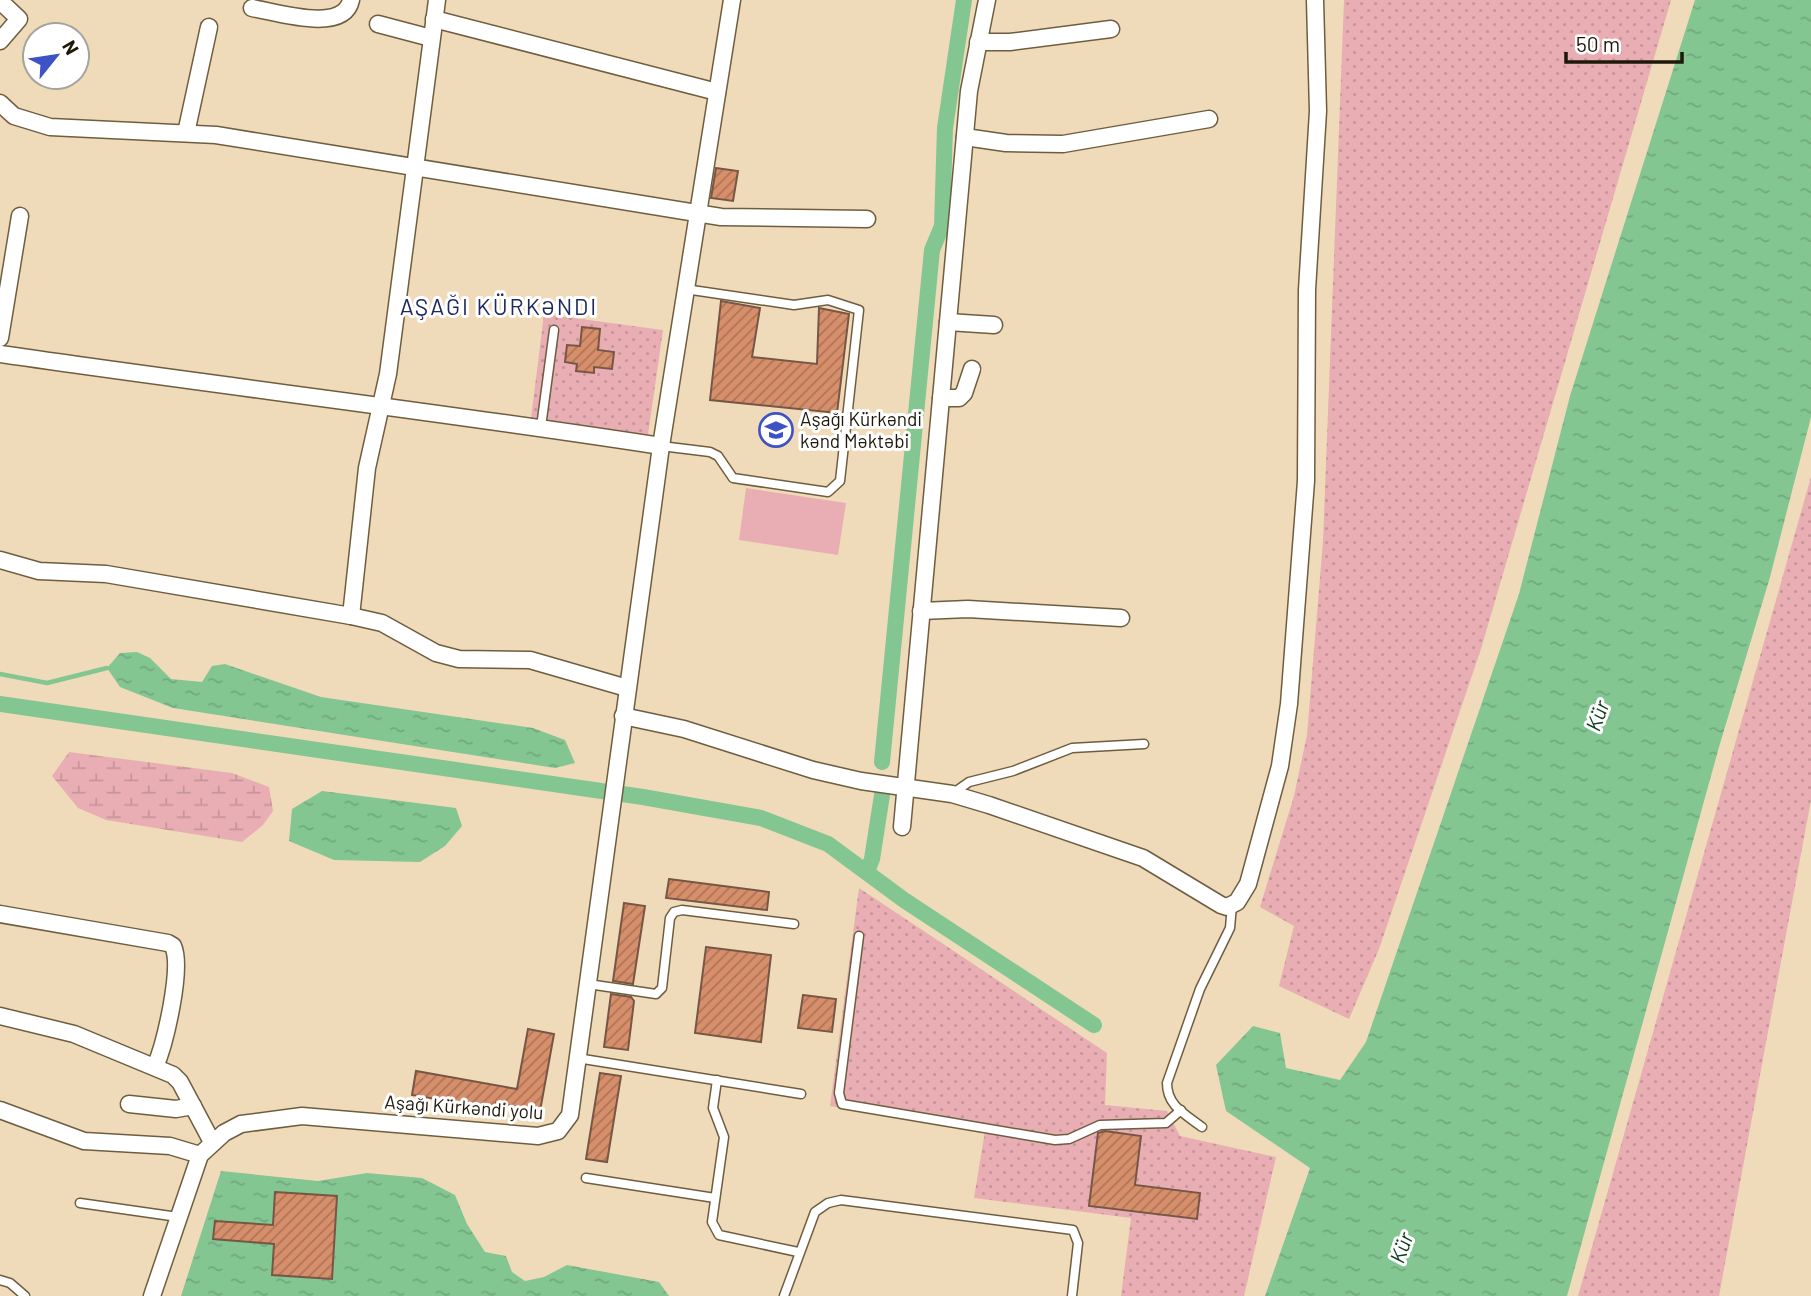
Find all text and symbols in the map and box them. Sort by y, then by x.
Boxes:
north arrow [21,21,91,91]
scale bar [1566,21,1682,65]
text: 50 m [1576,31,1620,56]
text: N [58,36,84,58]
district label: AŞAĞI KÜRKƏNDI [400,292,598,320]
place label: Aşağı Kürkəndi kənd Məktəbi [800,407,922,452]
school or university icon: Aşağı Kürkəndi kənd Məktəbi [757,411,795,449]
water label: Kür [1580,696,1614,734]
street label: Aşağı Kürkəndi yolu [384,1089,544,1124]
water label: Kür [1384,1228,1418,1266]

